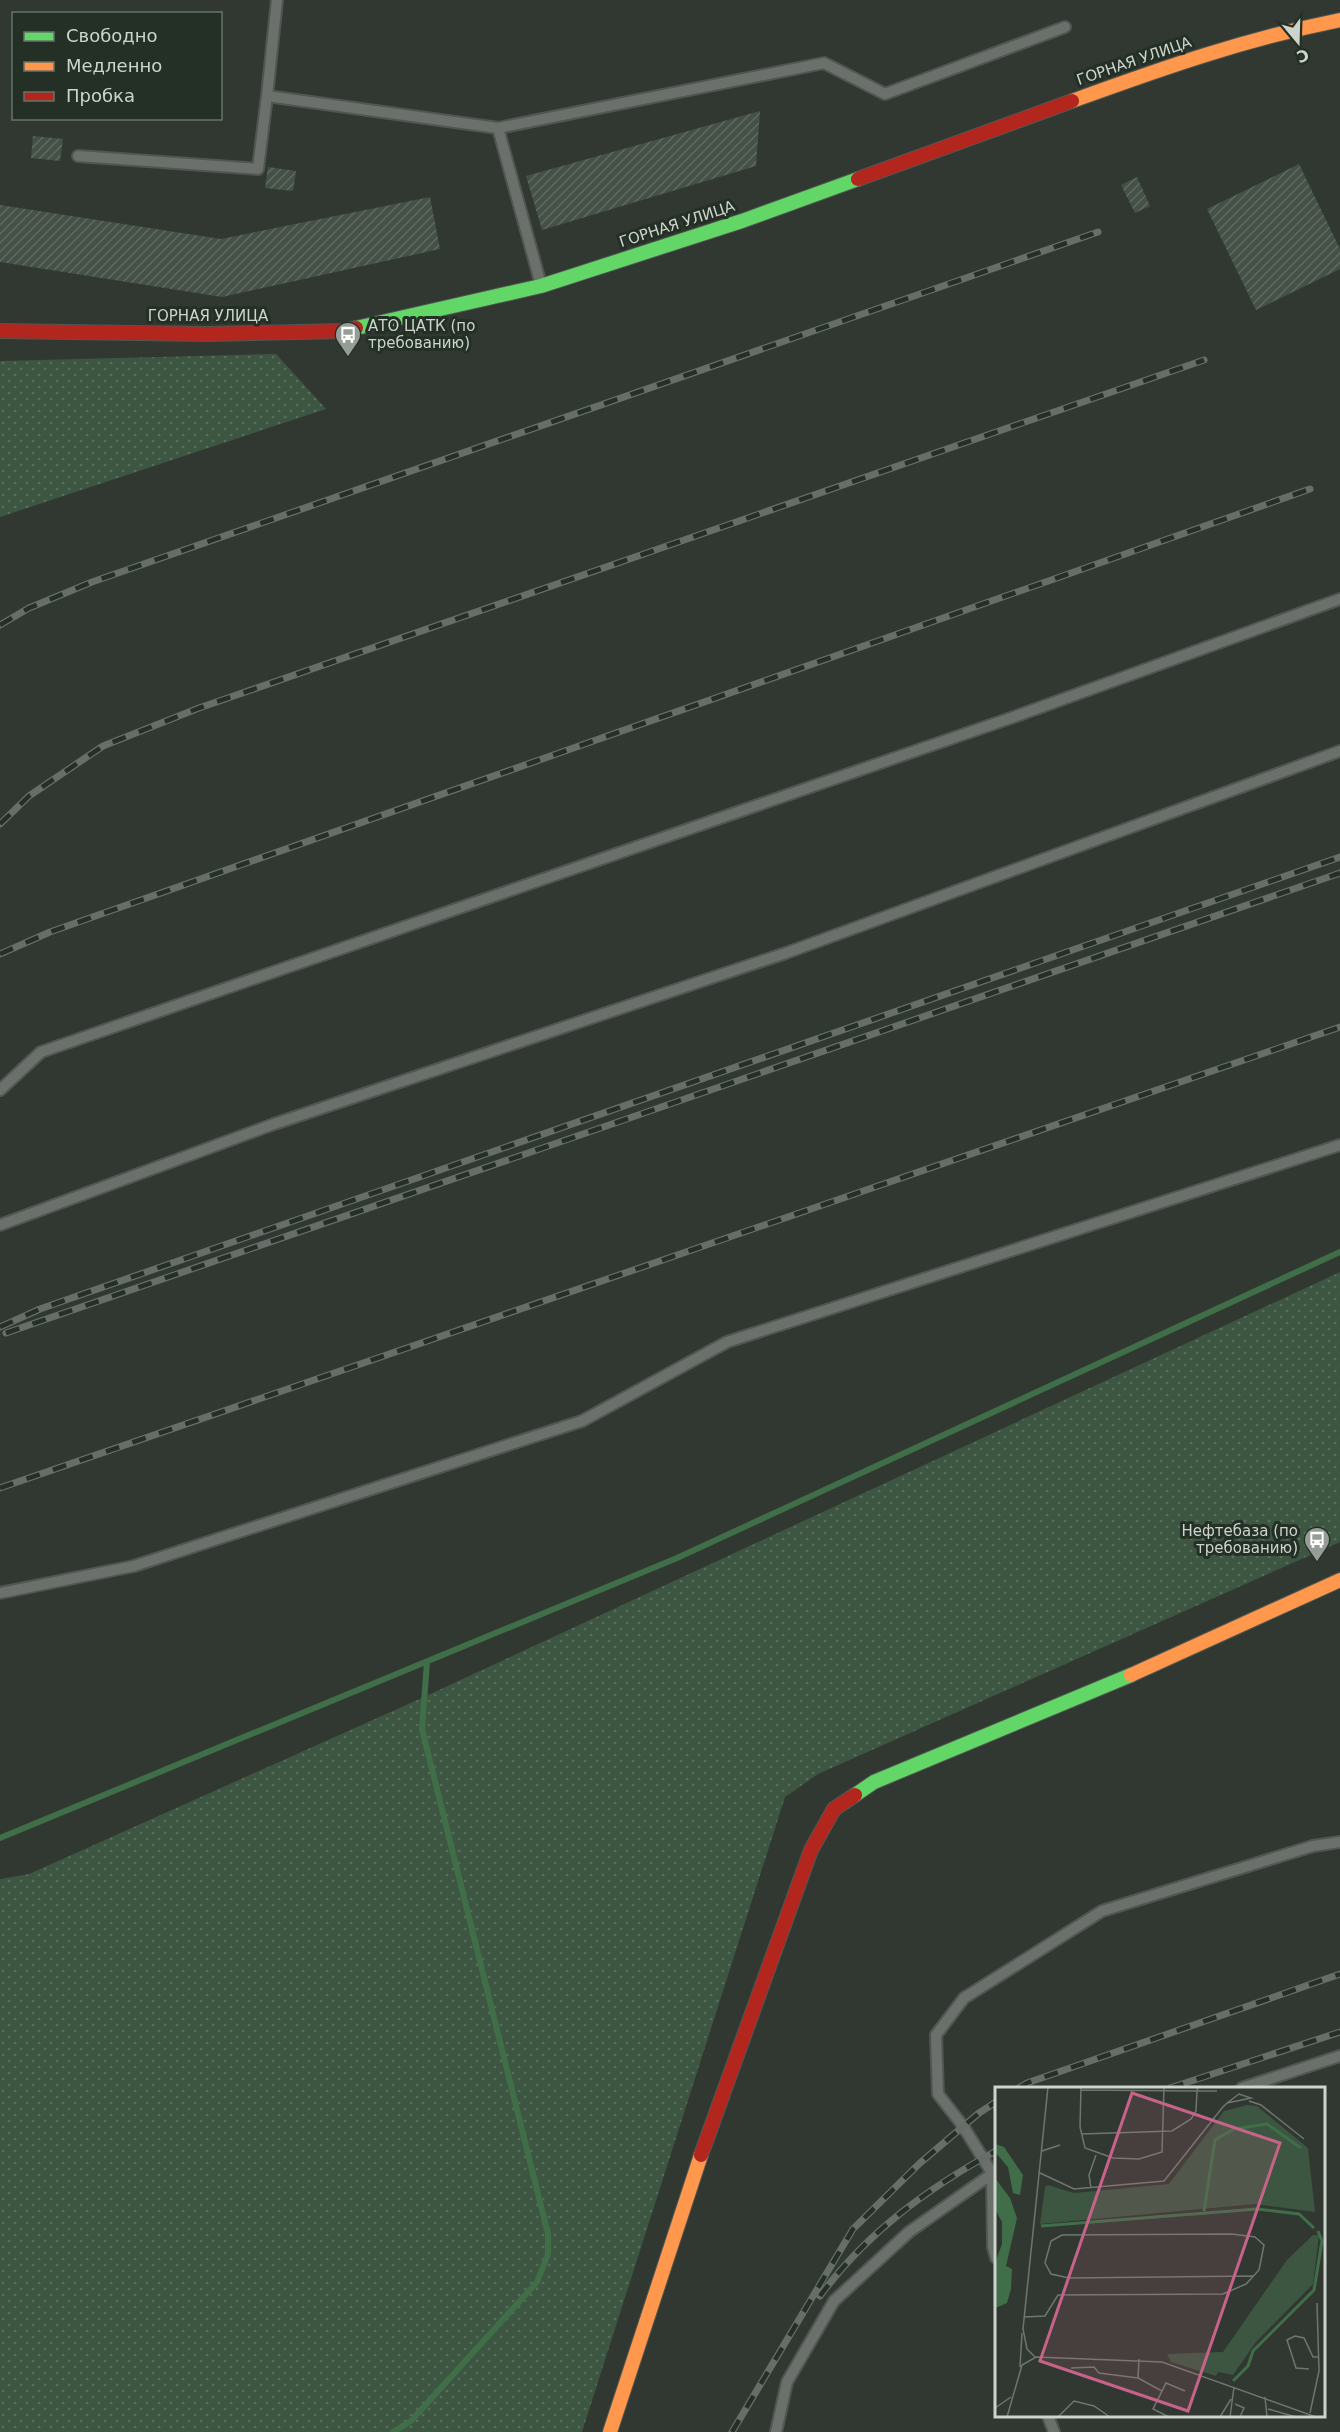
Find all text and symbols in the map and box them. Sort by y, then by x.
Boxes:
legend [12,12,222,120]
north arrow [1268,12,1328,72]
text: Свободно [66,25,158,46]
street label: ГОРНАЯ УЛИЦА [1074,33,1194,89]
text: С [1294,45,1311,67]
text: Медленно [66,55,162,76]
text: Пробка [66,85,135,106]
street label: ГОРНАЯ УЛИЦА [617,197,738,251]
street label: ГОРНАЯ УЛИЦА [148,307,269,325]
place label: АТО ЦАТК (по требованию) [368,317,475,352]
bus stop icon: АТО ЦАТК (по требованию) [333,320,363,358]
place label: Нефтебаза (по требованию) [1181,1522,1298,1557]
bus stop icon: Нефтебаза (по требованию) [1302,1525,1332,1563]
inset map [995,2087,1325,2417]

